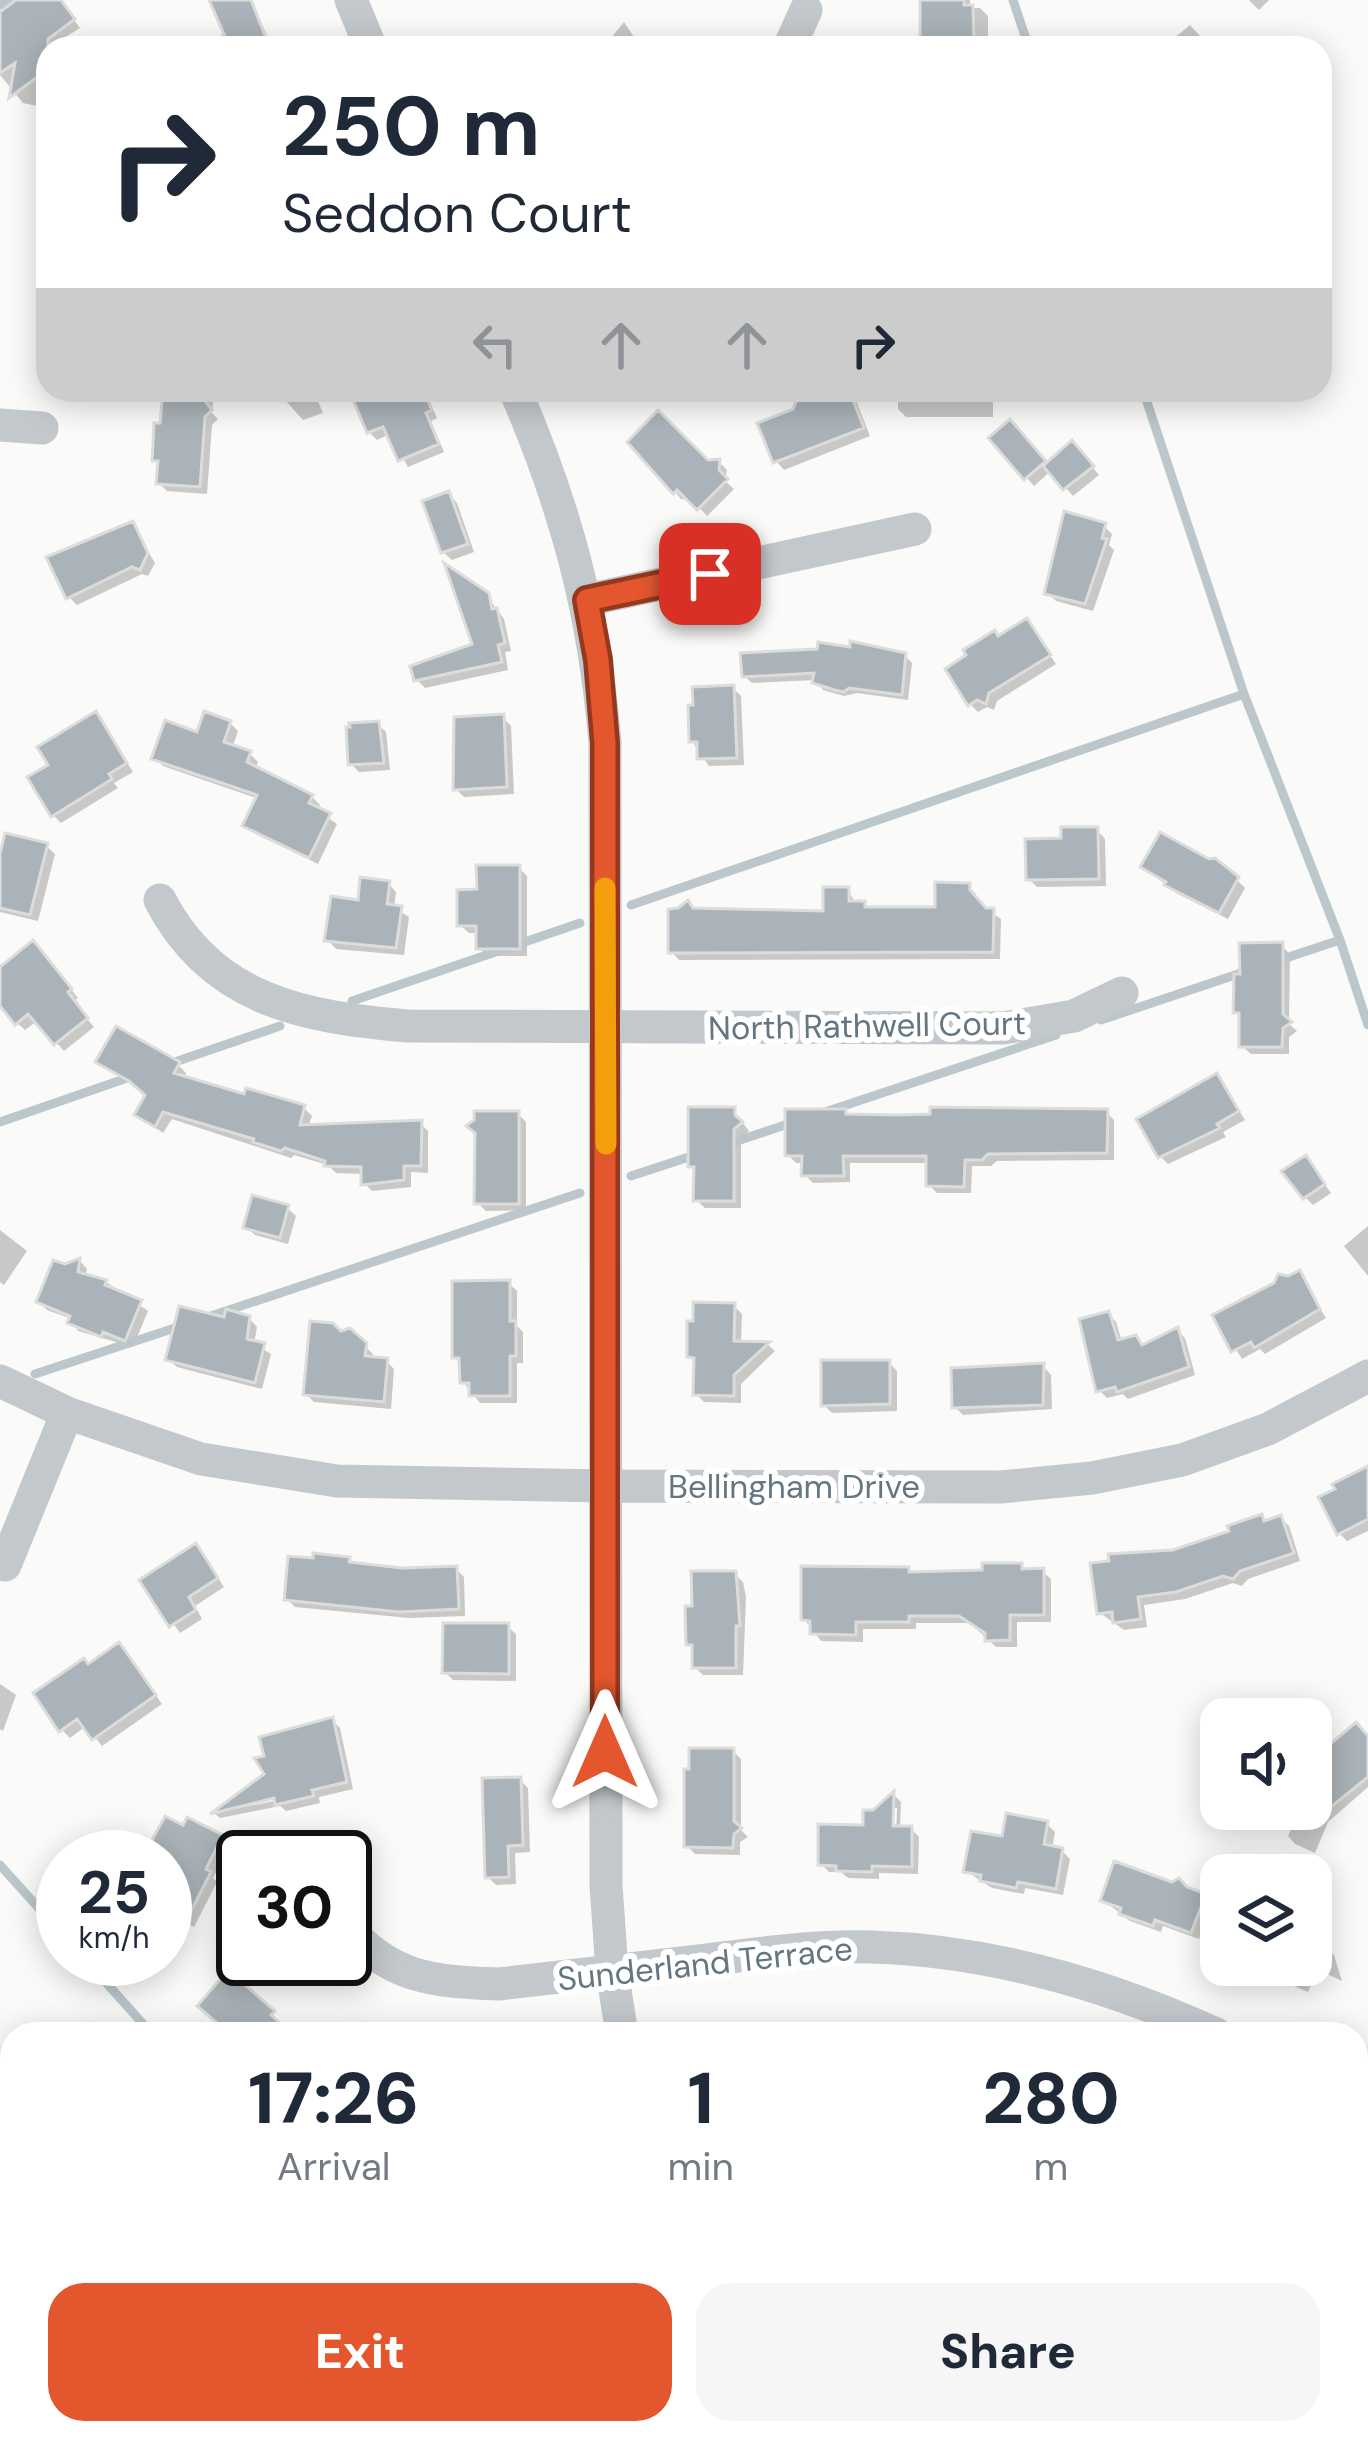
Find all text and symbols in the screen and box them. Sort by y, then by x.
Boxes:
text: 250 m [282,72,541,181]
icon: right [84,84,240,240]
text: Seddon Court [282,178,632,249]
icon: left [462,312,528,378]
icon: ahead [588,312,654,378]
icon: ahead [714,312,780,378]
icon: right [840,312,906,378]
pin [659,523,761,625]
icon: arrive [677,541,743,607]
street label: North Rathwell Court [708,1001,1026,1050]
street label: Bellingham Drive [668,1465,920,1508]
position arrow [542,1689,668,1815]
map controls [1200,1698,1332,1986]
button: sound [1200,1698,1332,1830]
speed limit sign: 30 [216,1830,372,1986]
text: 25 [78,1853,150,1932]
button: layers [1200,1854,1332,1986]
text: km/h [79,1918,149,1957]
street label: Sunderland Terrace [555,1927,855,2000]
text: 17:26 [248,2052,419,2145]
text: 1 [687,2052,714,2145]
text: 280 [982,2052,1120,2145]
text: Arrival [277,2141,391,2192]
text: min [668,2141,734,2192]
text: m [1034,2141,1068,2192]
button: Exit [48,2283,672,2421]
button: Share [696,2283,1320,2421]

